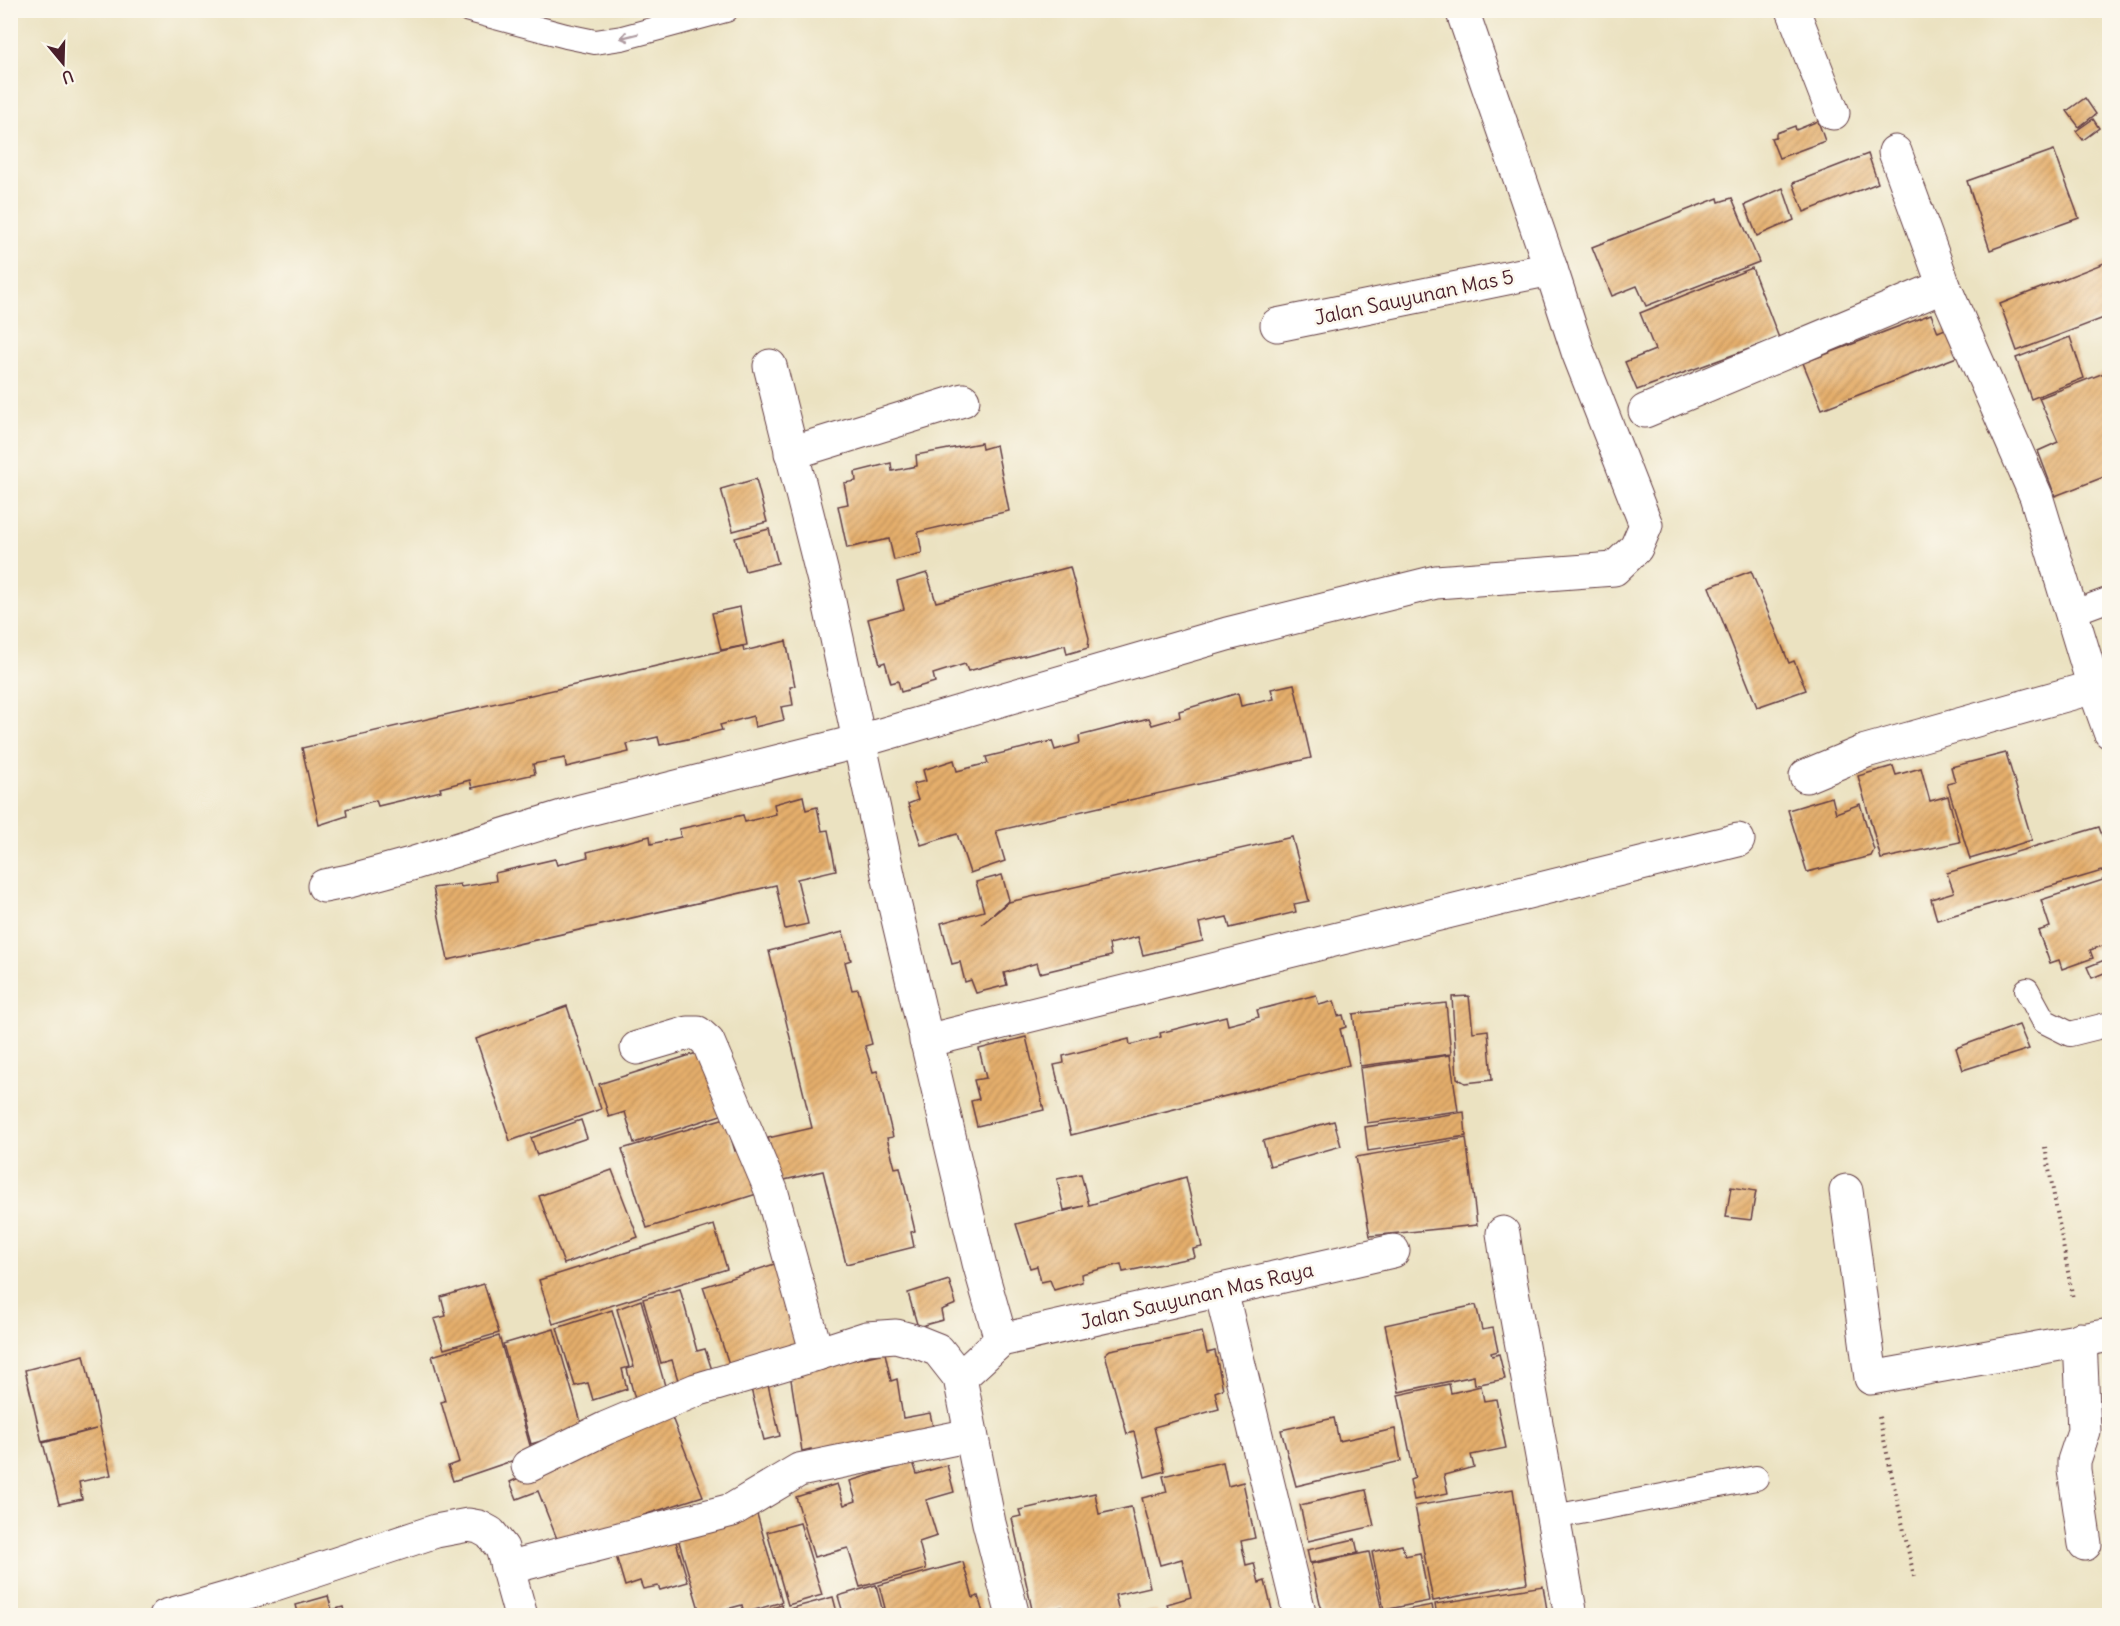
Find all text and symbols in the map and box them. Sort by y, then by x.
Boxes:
one-way arrow [620,30,639,42]
north arrow [33,33,93,93]
text: U [59,66,76,88]
street label: Jalan Sauyunan Mas 5 [1312,263,1516,330]
street label: Jalan Sauyunan Mas Raya [1078,1257,1316,1334]

